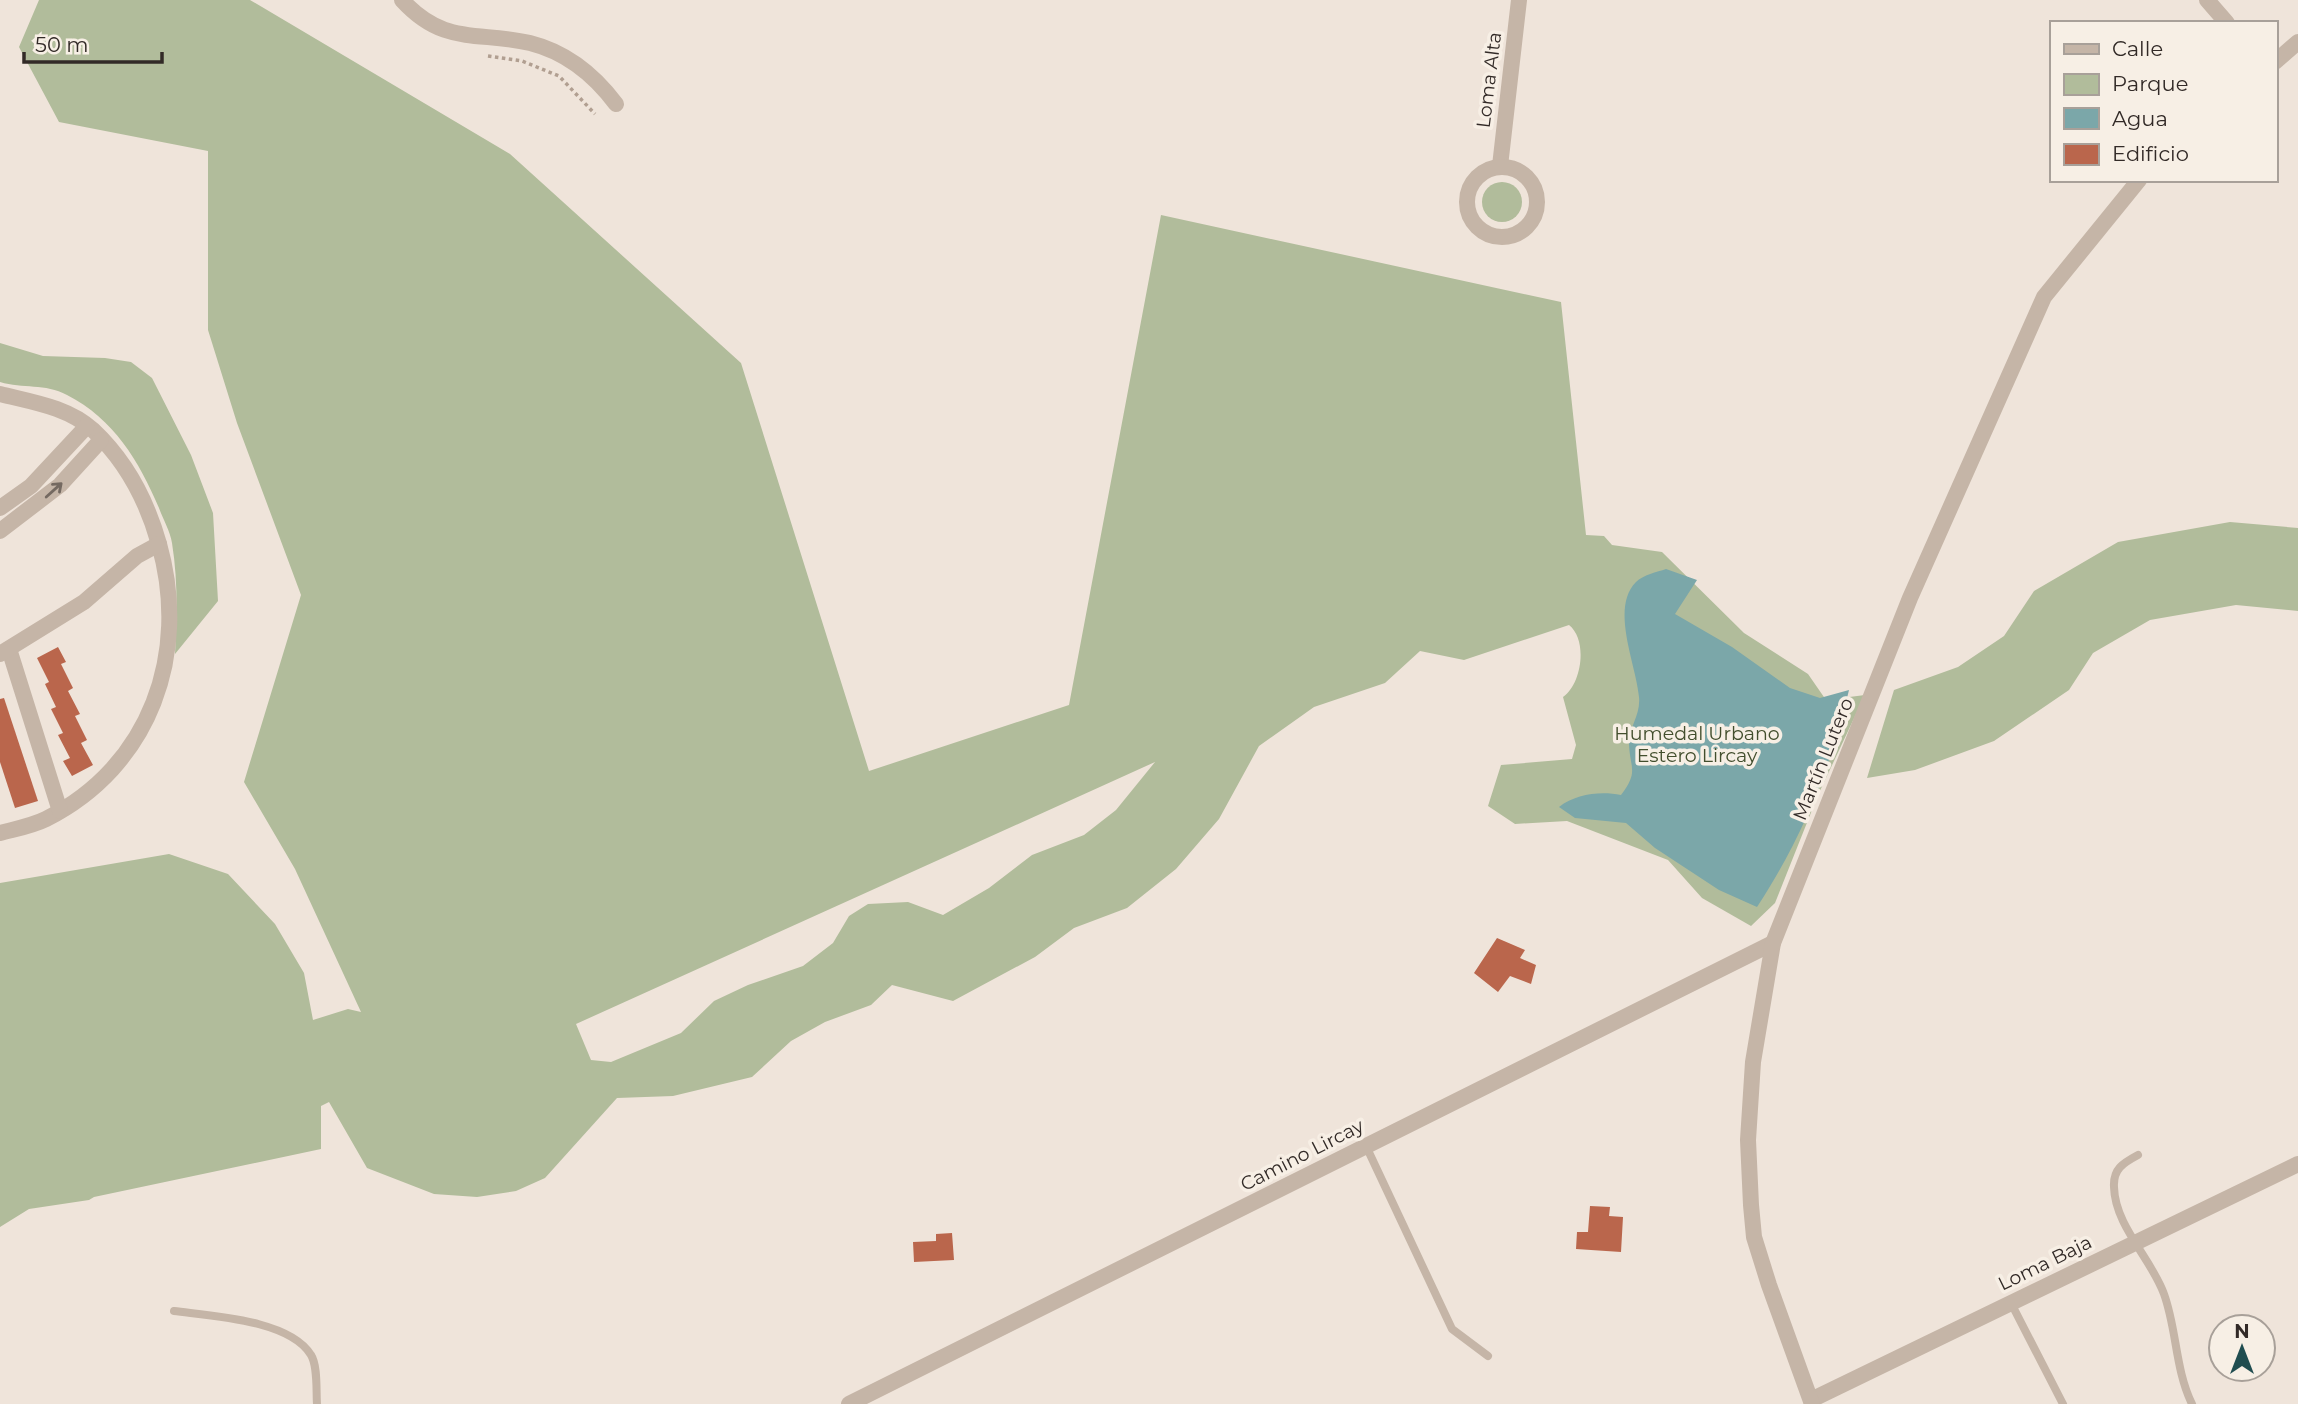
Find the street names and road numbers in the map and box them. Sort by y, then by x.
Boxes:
street label: Loma Alta [1472,31,1506,129]
street label: Martín Lutero [1788,694,1858,824]
street label: Camino Lircay [1237,1114,1368,1196]
street label: Loma Baja [1994,1230,2096,1296]

